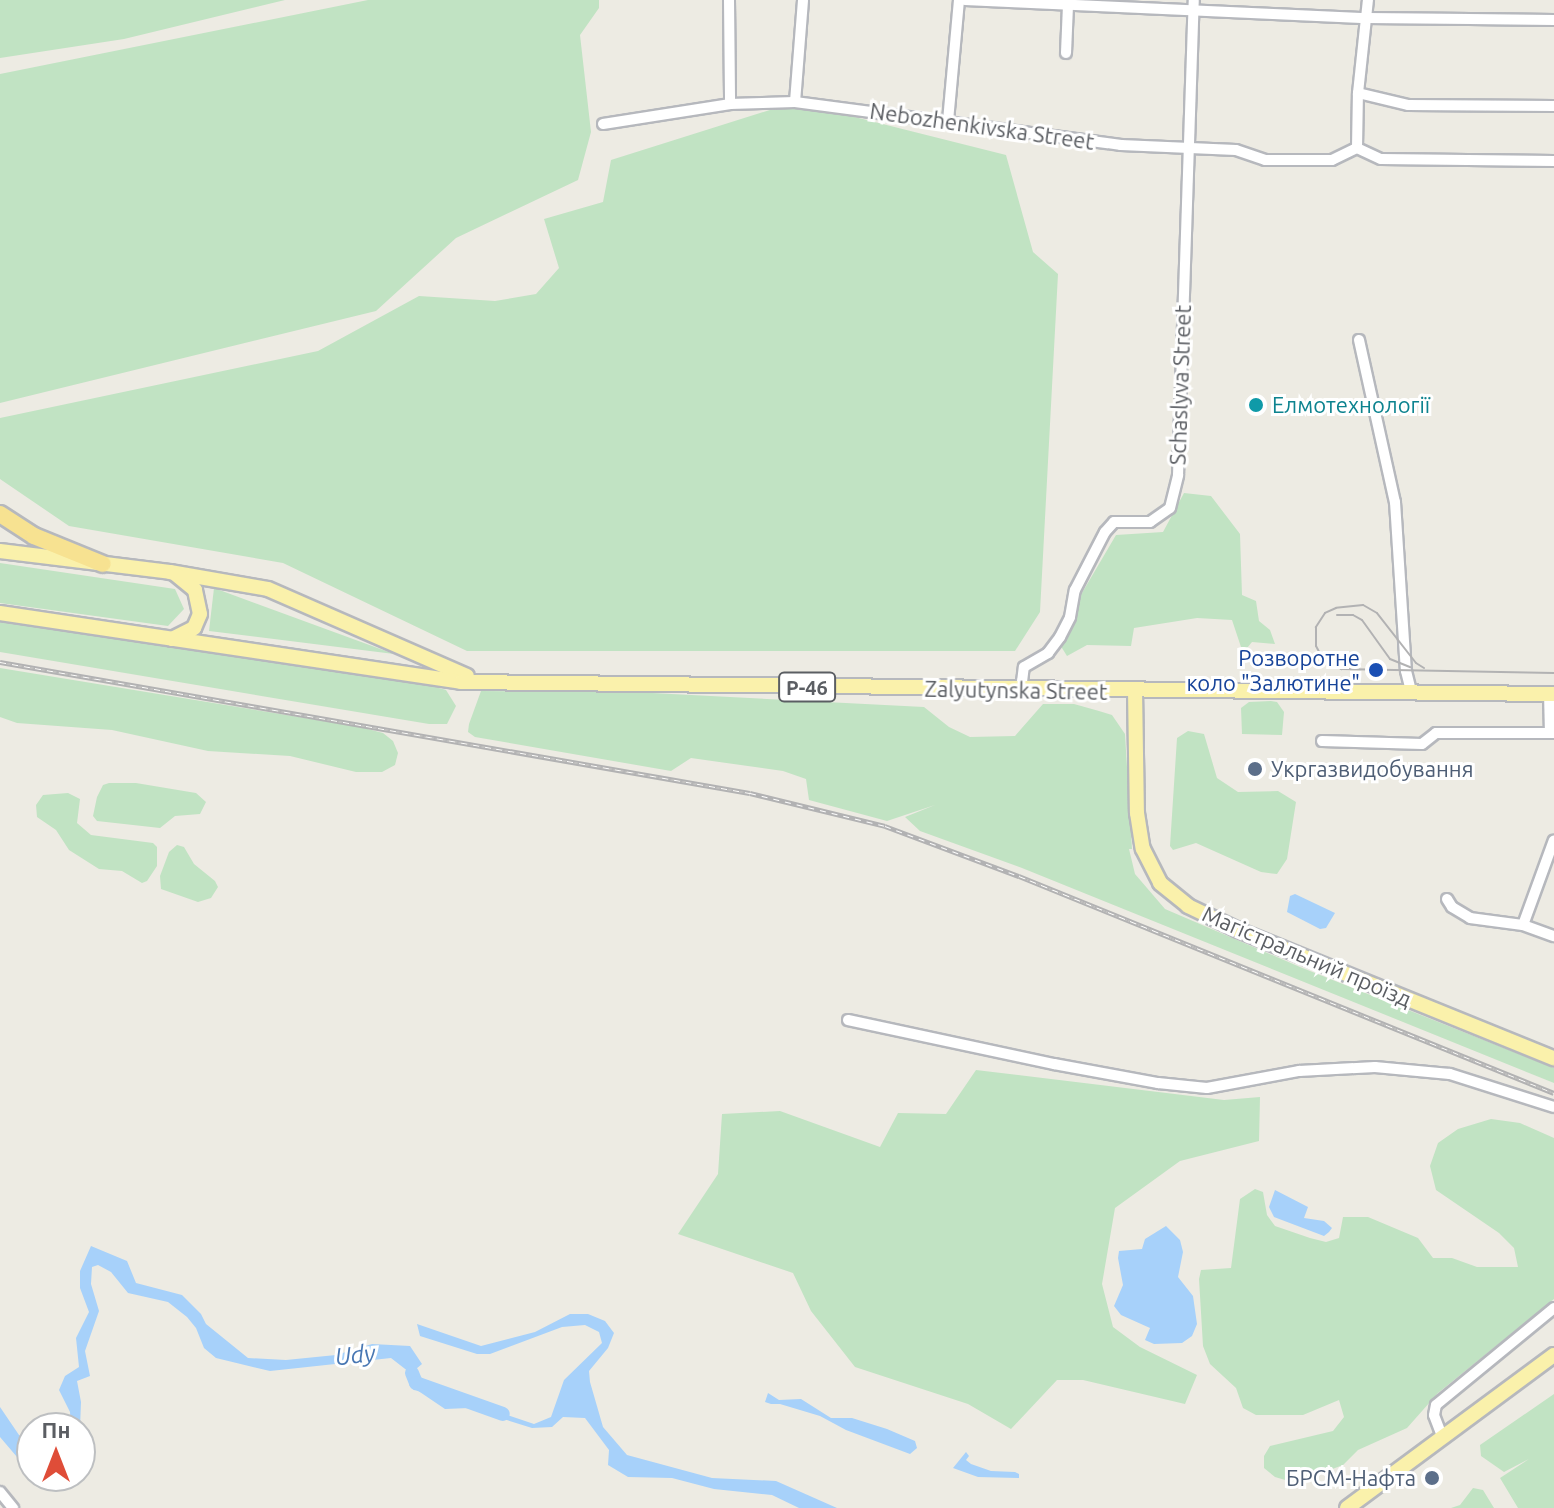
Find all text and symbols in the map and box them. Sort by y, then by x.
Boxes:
street label: Nebozhenkivska Street [868,97,1096,155]
street label: Schaslyva Street [1164,304,1196,466]
place label: Елмотехнології [1272,392,1430,418]
marker: Елмотехнології [1247,396,1265,414]
place label: Розворотне коло "Залютине" [1186,644,1360,696]
marker: Розворотне коло "Залютине" [1367,661,1385,679]
road number: Р-46 [777,671,837,703]
street label: Zalyutynska Street [924,675,1108,705]
place label: Укргазвидобування [1271,756,1473,782]
marker: Укргазвидобування [1246,760,1264,778]
street label: Магістральний проїзд [1199,900,1415,1012]
water label: Udy [333,1339,377,1371]
north arrow [16,1412,96,1492]
text: Пн [42,1417,70,1442]
place label: БРСМ-Нафта [1286,1465,1416,1491]
marker: БРСМ-Нафта [1423,1469,1441,1487]

